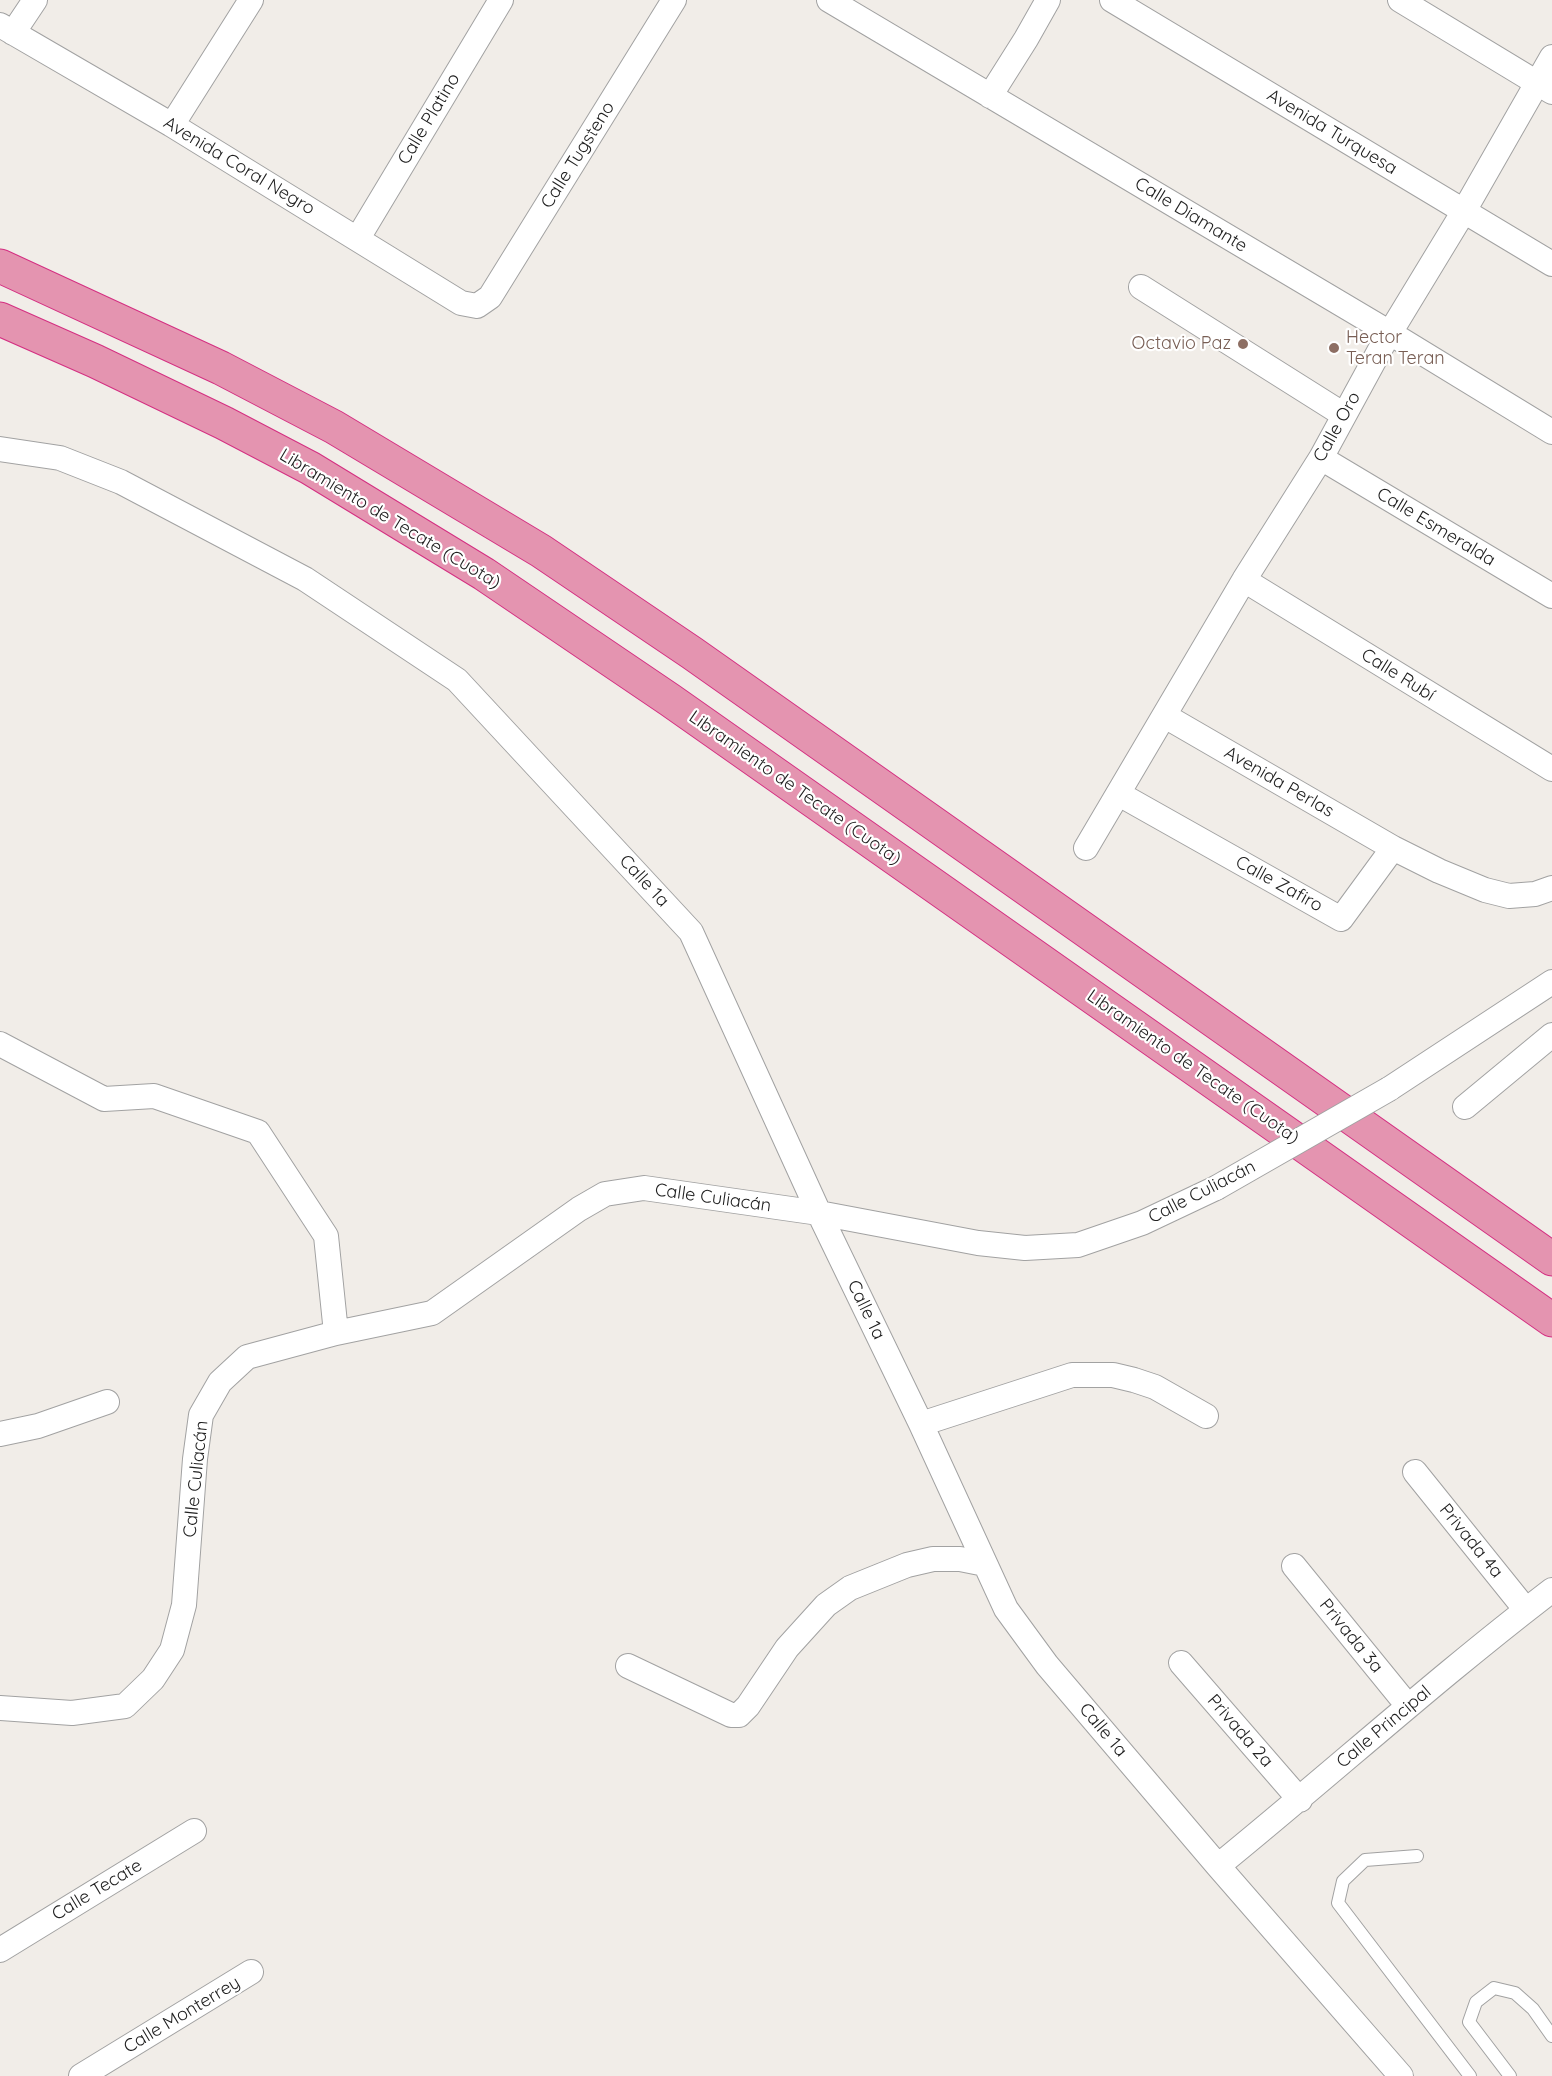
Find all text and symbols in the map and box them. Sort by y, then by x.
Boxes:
street label: Calle Platino [393,69,465,169]
street label: Avenida Turquesa [1263,85,1401,179]
street label: Calle Tugsteno [537,98,619,212]
street label: Avenida Coral Negro [159,112,319,220]
street label: Calle Diamante [1131,173,1251,257]
place label: Hector Teran Teran [1346,327,1445,370]
place label: Octavio Paz [1132,333,1231,355]
marker: Octavio Paz [1236,337,1250,351]
marker: Hector Teran Teran [1327,341,1341,355]
street label: Calle Oro [1309,388,1365,466]
street label: Libramiento de Tecate (Cuota) [276,444,504,594]
street label: Calle Esmeralda [1373,483,1499,571]
street label: Calle Rubí [1357,644,1439,706]
street label: Libramiento de Tecate (Cuota) [685,706,905,870]
street label: Avenida Perlas [1220,742,1338,822]
street label: Calle 1a [614,850,674,912]
street label: Calle Zafiro [1232,851,1326,917]
street label: Libramiento de Tecate (Cuota) [1083,985,1303,1149]
street label: Calle Culiacán [1145,1156,1259,1228]
street label: Calle Culiacán [653,1179,773,1217]
street label: Calle 1a [842,1277,890,1343]
street label: Calle Culiacán [179,1420,213,1538]
street label: Privada 4a [1435,1500,1507,1582]
street label: Privada 3a [1315,1595,1387,1677]
street label: Calle Principal [1332,1681,1436,1773]
street label: Privada 2a [1202,1690,1278,1772]
street label: Calle 1a [1074,1699,1132,1761]
street label: Calle Tecate [48,1855,146,1925]
street label: Calle Monterrey [120,1972,244,2058]

